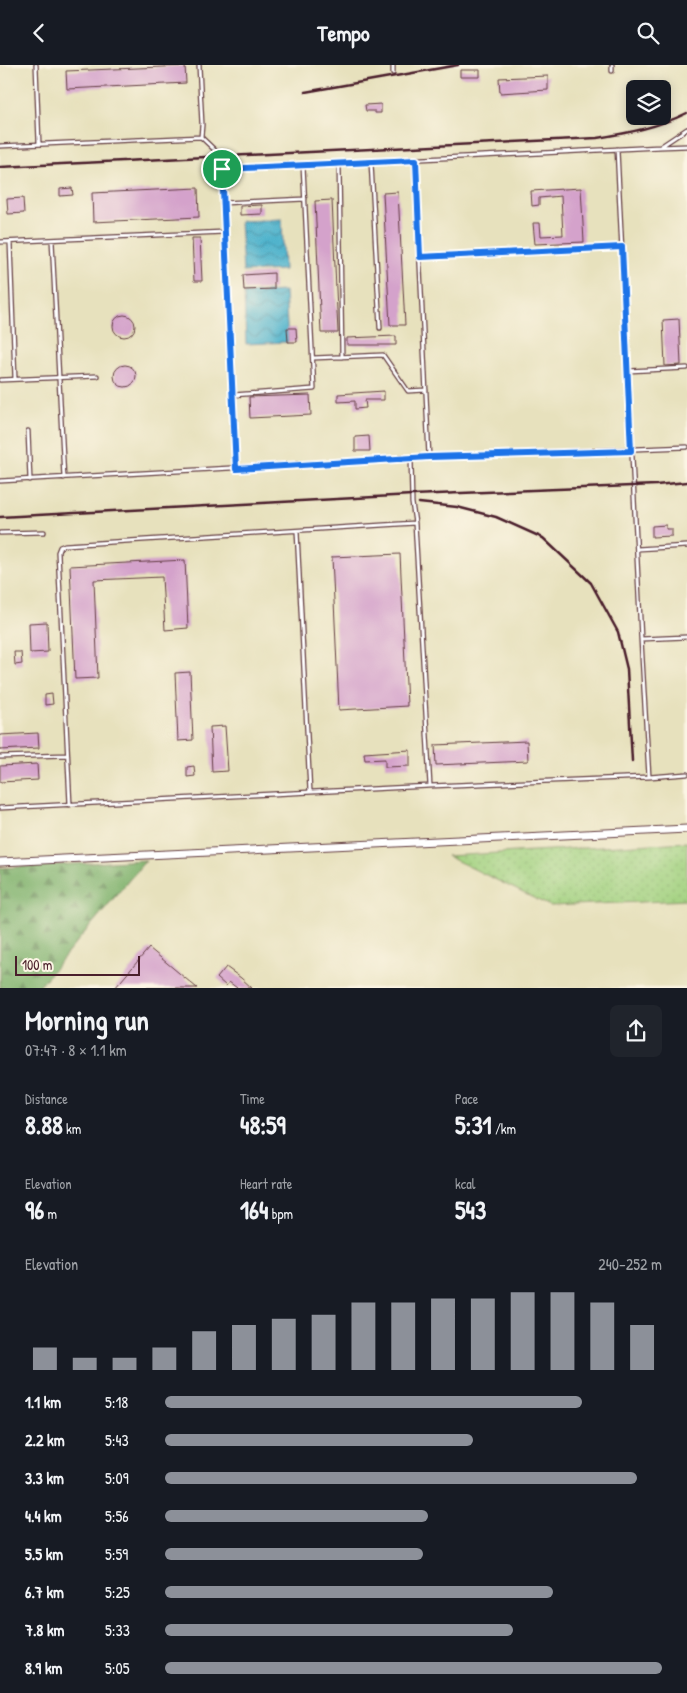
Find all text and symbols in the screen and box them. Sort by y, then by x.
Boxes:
text: Tempo [317,18,370,48]
icon: back [25,19,53,47]
icon: search [634,19,662,47]
map controls [626,80,671,125]
button: layers [626,80,671,125]
pin [201,148,243,190]
icon: arrive [208,155,236,183]
scale bar [15,953,140,976]
text: 100 m [22,955,52,974]
text: Morning run [25,1001,149,1039]
button: share [610,1005,662,1057]
text: 07:47 · 8 × 1.1 km [25,1039,127,1061]
text: Distance [25,1089,68,1108]
text: Time [240,1089,265,1108]
text: Pace [455,1089,478,1108]
text: 8.88 [25,1108,63,1142]
text: 48:59 [240,1108,286,1142]
text: 5:31 [455,1108,492,1142]
text: km [63,1119,81,1138]
text: /km [492,1119,516,1138]
text: Elevation [25,1174,72,1193]
text: Heart rate [240,1174,292,1193]
text: kcal [455,1174,475,1193]
text: 96 [25,1193,44,1227]
text: 164 [240,1193,268,1227]
text: 543 [455,1193,486,1227]
text: m [44,1204,57,1223]
text: bpm [268,1204,293,1223]
text: Elevation [25,1253,78,1275]
text: 240–252 m [598,1253,662,1275]
text: 1.1 km [25,1391,61,1413]
text: 5:18 [105,1391,128,1413]
text: 2.2 km [25,1429,65,1451]
text: 5:43 [105,1429,129,1451]
text: 3.3 km [25,1467,64,1489]
text: 5:09 [105,1467,129,1489]
text: 4.4 km [25,1505,62,1527]
text: 5:56 [105,1505,129,1527]
text: 5.5 km [25,1543,63,1565]
text: 5:59 [105,1543,128,1565]
text: 6.7 km [25,1581,64,1603]
text: 5:25 [105,1581,130,1603]
text: 7.8 km [25,1619,64,1641]
text: 5:33 [105,1619,130,1641]
text: 8.9 km [25,1657,62,1679]
text: 5:05 [105,1657,129,1679]

